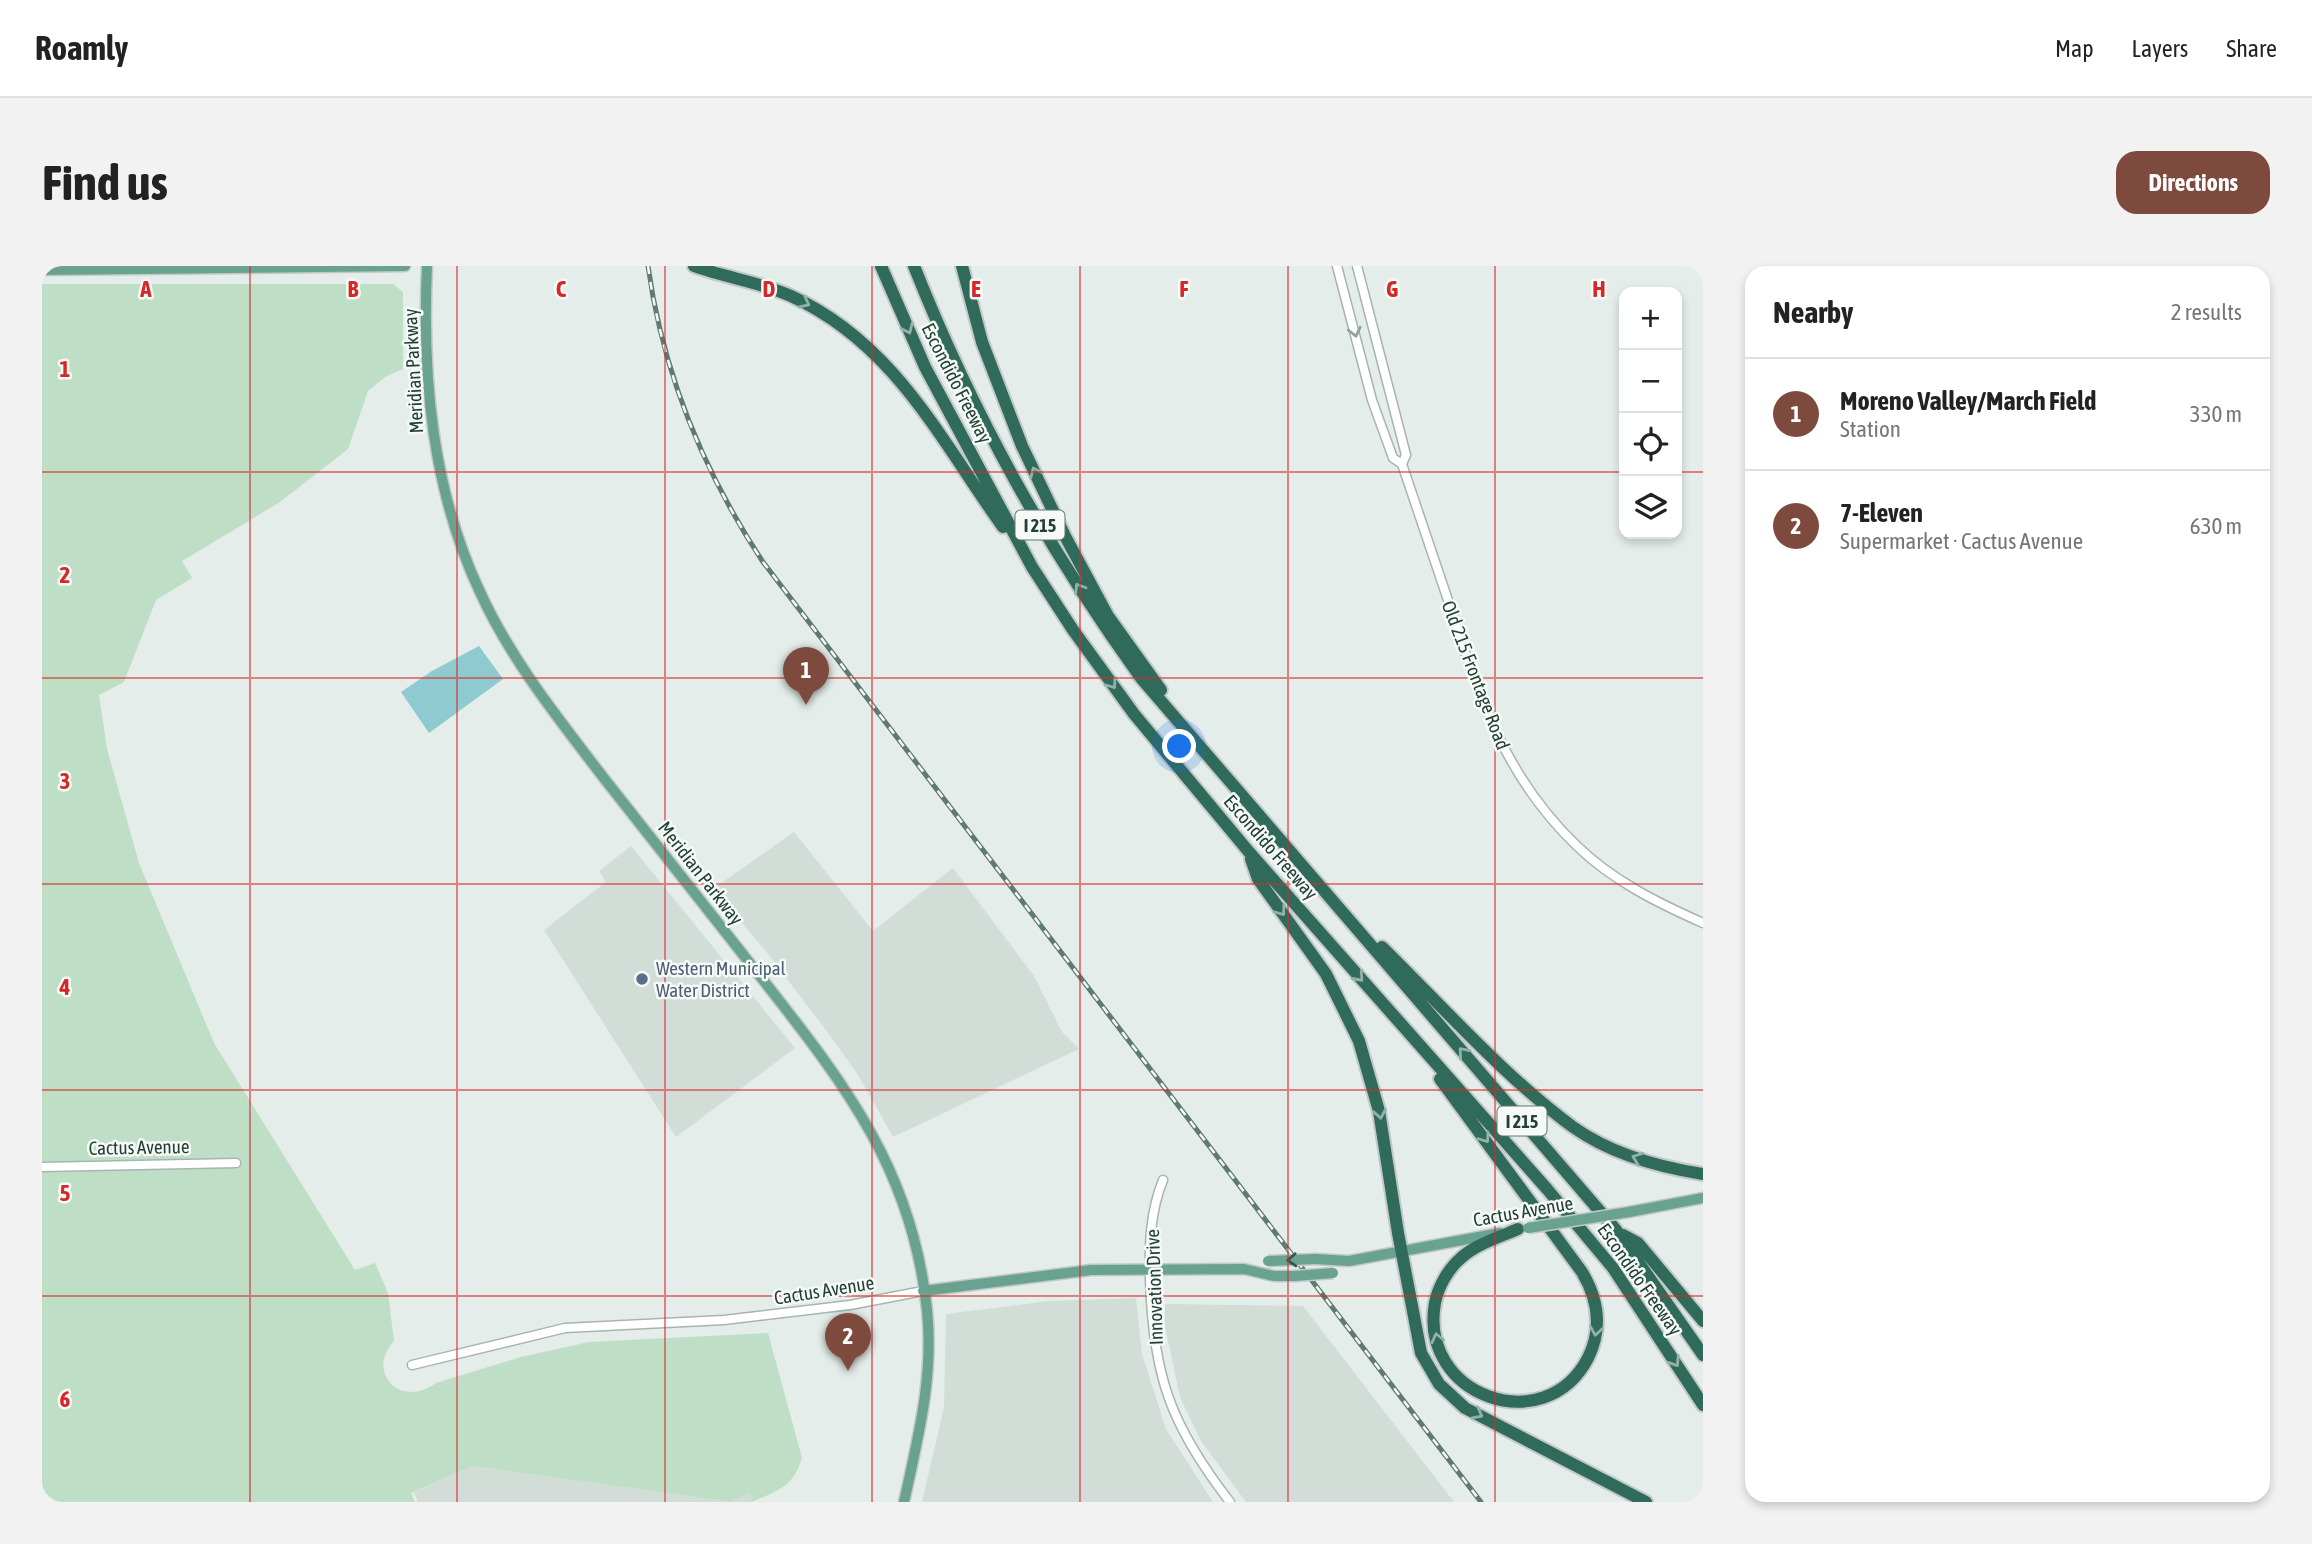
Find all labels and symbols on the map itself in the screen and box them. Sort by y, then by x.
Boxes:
text: A [139,276,152,302]
text: B [348,276,359,302]
text: C [556,276,567,302]
text: D [763,276,776,302]
text: E [971,276,981,302]
text: F [1179,276,1189,302]
text: G [1386,276,1398,302]
text: H [1592,276,1606,302]
one-way arrow [798,294,810,308]
street label: Meridian Parkway [399,308,427,434]
street label: Escondido Freeway [917,319,997,447]
one-way arrow [900,322,914,334]
one-way arrow [1347,326,1361,338]
text: 1 [60,356,71,382]
one-way arrow [1029,467,1043,479]
road number: I 215 [1016,510,1065,540]
text: 2 [60,562,70,588]
one-way arrow [1075,583,1088,596]
street label: Old 215 Frontage Road [1437,598,1515,752]
pin: 1 [783,647,829,705]
one-way arrow [1104,676,1116,689]
your location [1162,729,1196,763]
text: 3 [60,768,70,794]
street label: Escondido Freeway [1220,790,1323,904]
street label: Meridian Parkway [654,817,748,929]
one-way arrow [1273,904,1285,916]
place label: Western Municipal Water District [656,957,786,1001]
one-way arrow [1351,968,1363,981]
marker: Western Municipal Water District [634,971,650,987]
text: 4 [59,974,71,1000]
one-way arrow [1459,1047,1471,1060]
road number: I 215 [1498,1106,1546,1136]
one-way arrow [1371,1108,1386,1120]
one-way arrow [1477,1131,1490,1143]
street label: Cactus Avenue [88,1135,190,1159]
one-way arrow [1631,1152,1643,1166]
text: 5 [60,1180,71,1206]
street label: Cactus Avenue [1471,1191,1575,1231]
street label: Escondido Freeway [1593,1219,1687,1339]
street label: Innovation Drive [1141,1229,1167,1345]
one-way arrow [1286,1253,1297,1268]
street label: Cactus Avenue [772,1271,876,1309]
pin: 2 [825,1313,871,1371]
one-way arrow [1588,1325,1603,1337]
one-way arrow [1430,1332,1445,1344]
one-way arrow [1667,1355,1680,1368]
text: 6 [60,1386,71,1412]
one-way arrow [1471,1406,1483,1420]

